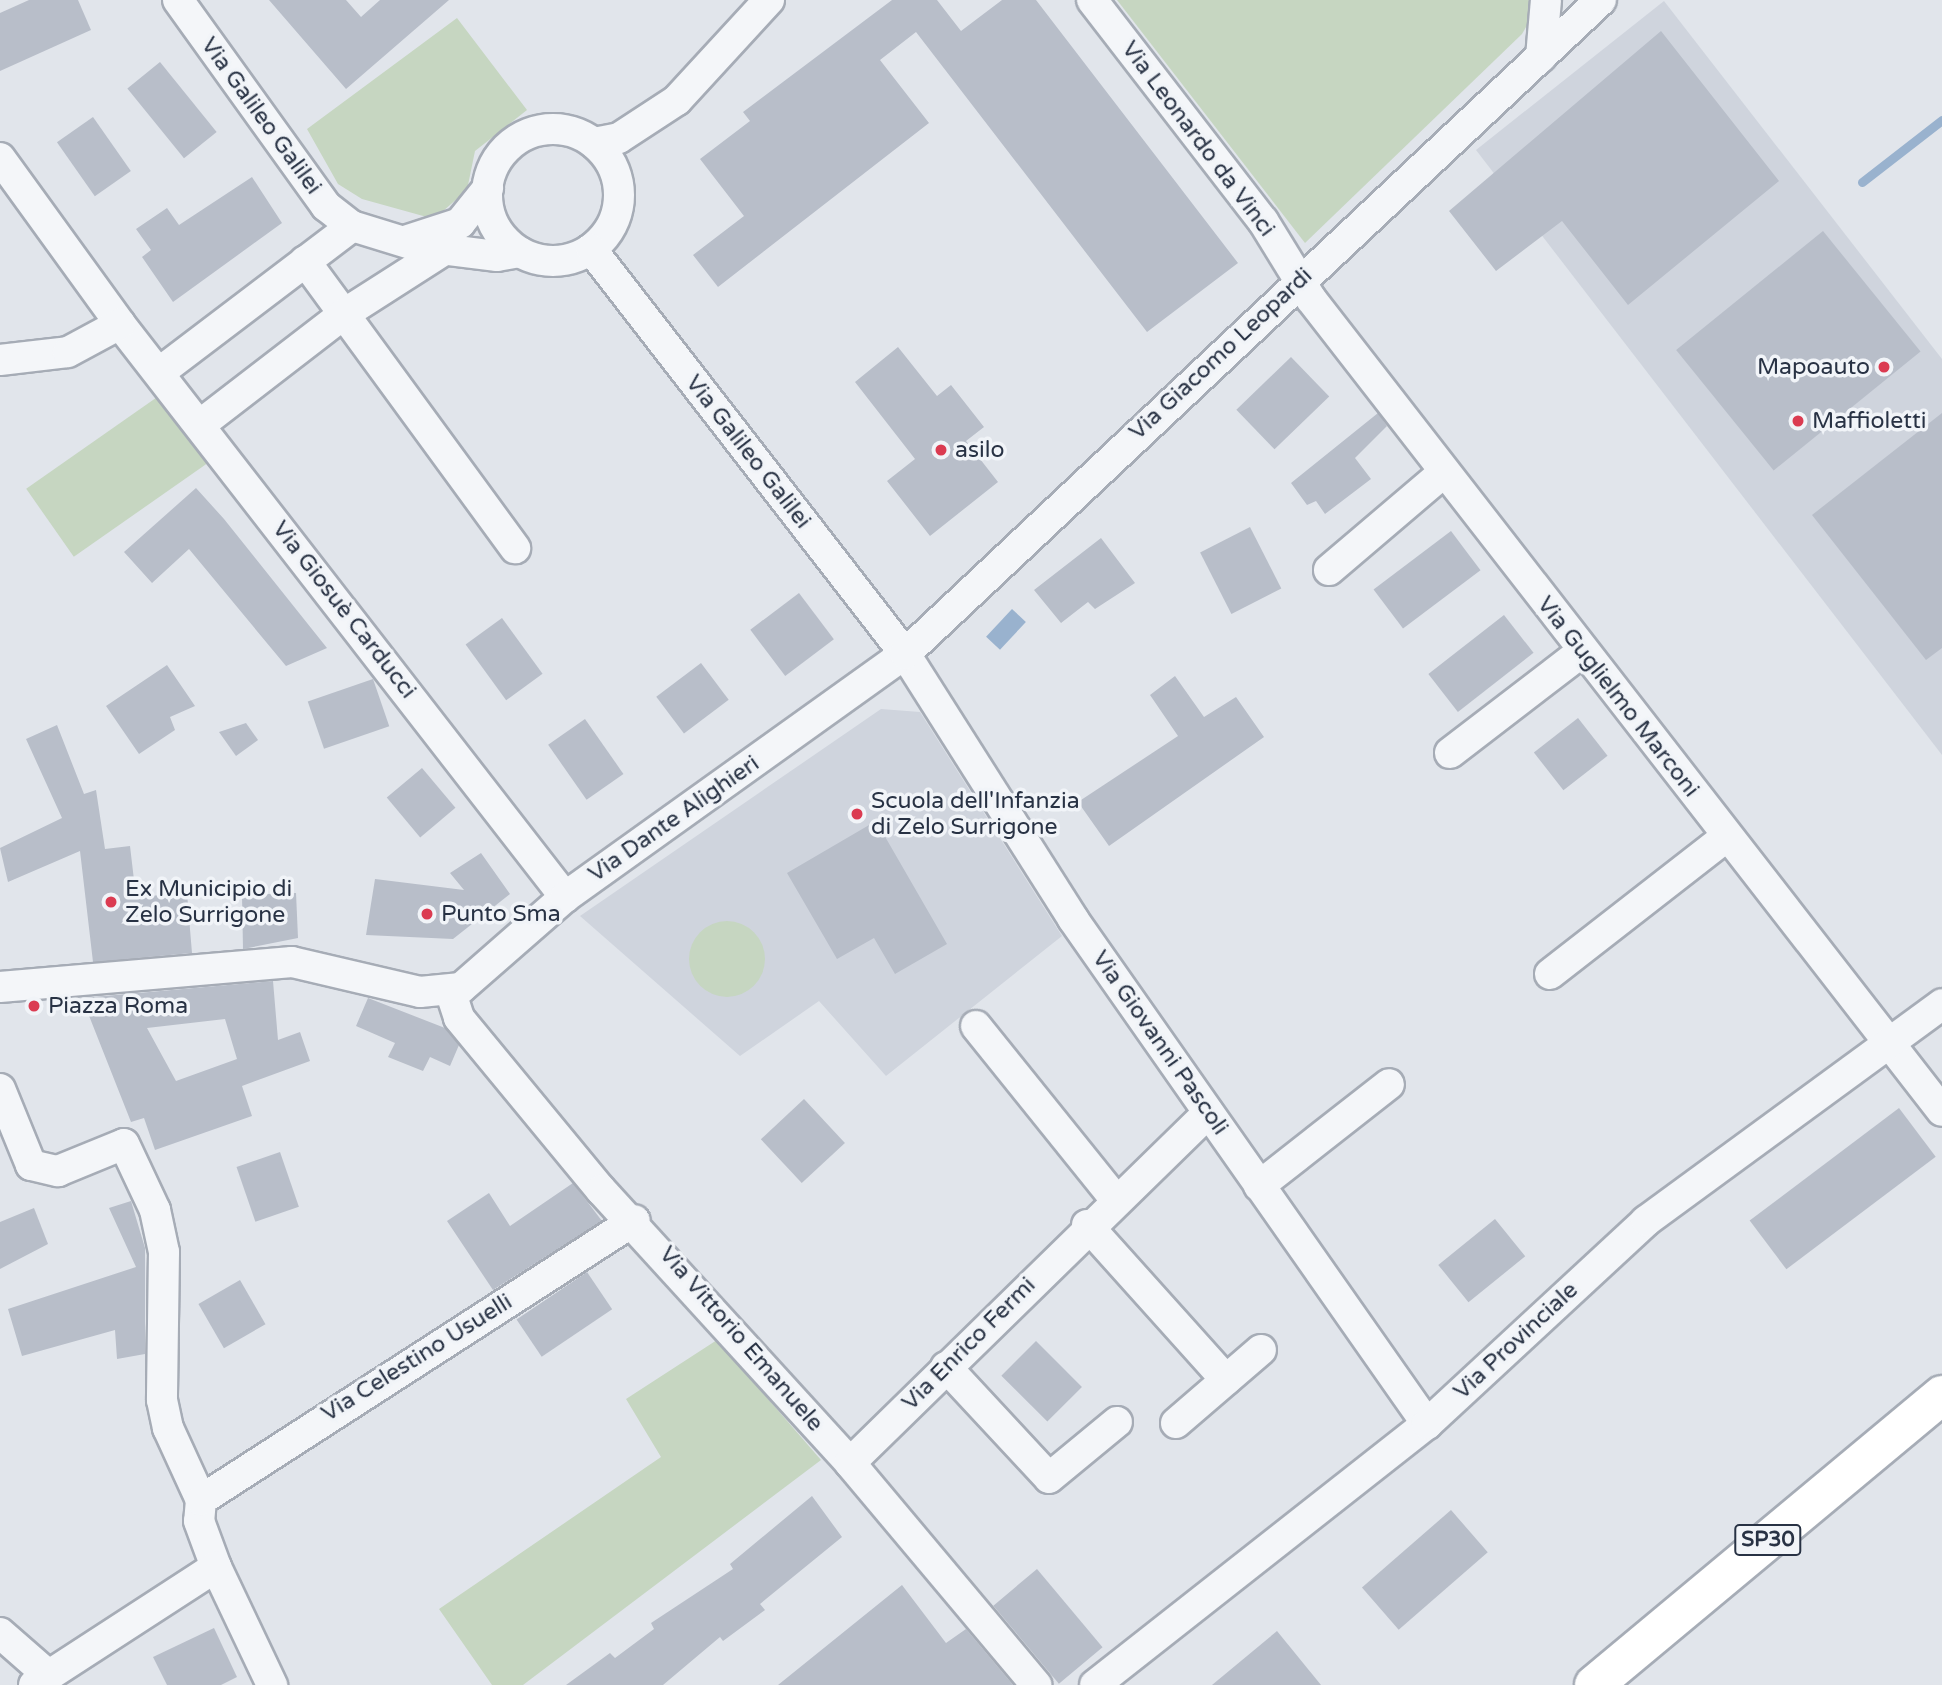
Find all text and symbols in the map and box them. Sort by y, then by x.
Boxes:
street label: Via Galileo Galilei [195,32,327,200]
street label: Via Leonardo da Vinci [1116,36,1280,242]
street label: Via Giacomo Leopardi [1124,262,1318,446]
place label: Mapoauto [1757,353,1870,381]
marker: Mapoauto [1876,359,1892,375]
street label: Via Galileo Galilei [680,370,816,534]
place label: Maffioletti [1812,407,1927,435]
marker: Maffioletti [1790,413,1806,429]
place label: asilo [955,436,1004,464]
marker: asilo [933,442,949,458]
street label: Via Giosuè Carducci [266,516,422,704]
street label: Via Guglielmo Marconi [1531,591,1705,803]
street label: Via Dante Alighieri [583,750,765,888]
place label: Scuola dell'Infanzia di Zelo Surrigone [871,787,1080,841]
marker: Scuola dell'Infanzia di Zelo Surrigone [849,806,865,822]
place label: Ex Municipio di Zelo Surrigone [125,875,292,929]
marker: Ex Municipio di Zelo Surrigone [103,894,119,910]
place label: Punto Sma [441,900,561,928]
marker: Punto Sma [419,906,435,922]
street label: Via Giovanni Pascoli [1086,946,1234,1140]
place label: Piazza Roma [48,992,188,1020]
marker: Piazza Roma [26,998,42,1014]
street label: Via Vittorio Emanuele [653,1241,829,1437]
street label: Via Enrico Fermi [897,1272,1041,1416]
street label: Via Provinciale [1448,1277,1584,1405]
street label: Via Celestino Usuelli [317,1288,517,1428]
road number: SP30 [1733,1522,1803,1558]

